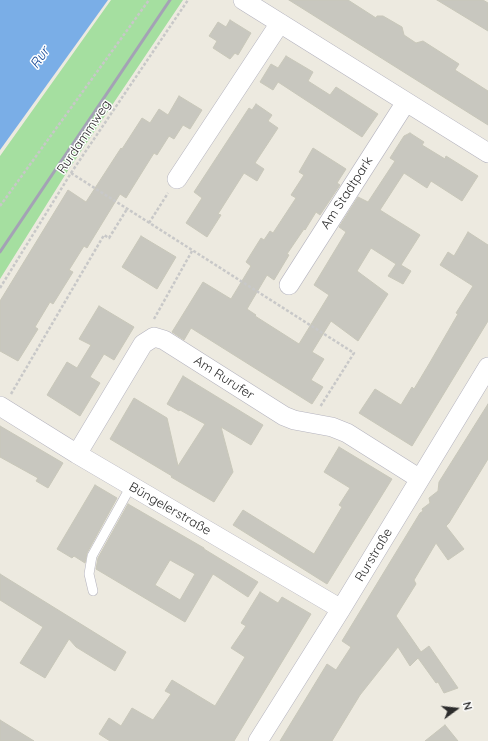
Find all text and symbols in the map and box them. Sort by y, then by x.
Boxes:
water label: Rur [27,44,53,72]
street label: Rurdammweg [54,97,114,177]
street label: Am Stadtpark [318,154,376,232]
street label: Am Rurufer [191,353,257,403]
street label: Büngelerstraße [126,479,214,539]
street label: Rurstraße [352,526,396,584]
north arrow [436,689,476,729]
text: N [460,700,475,712]

